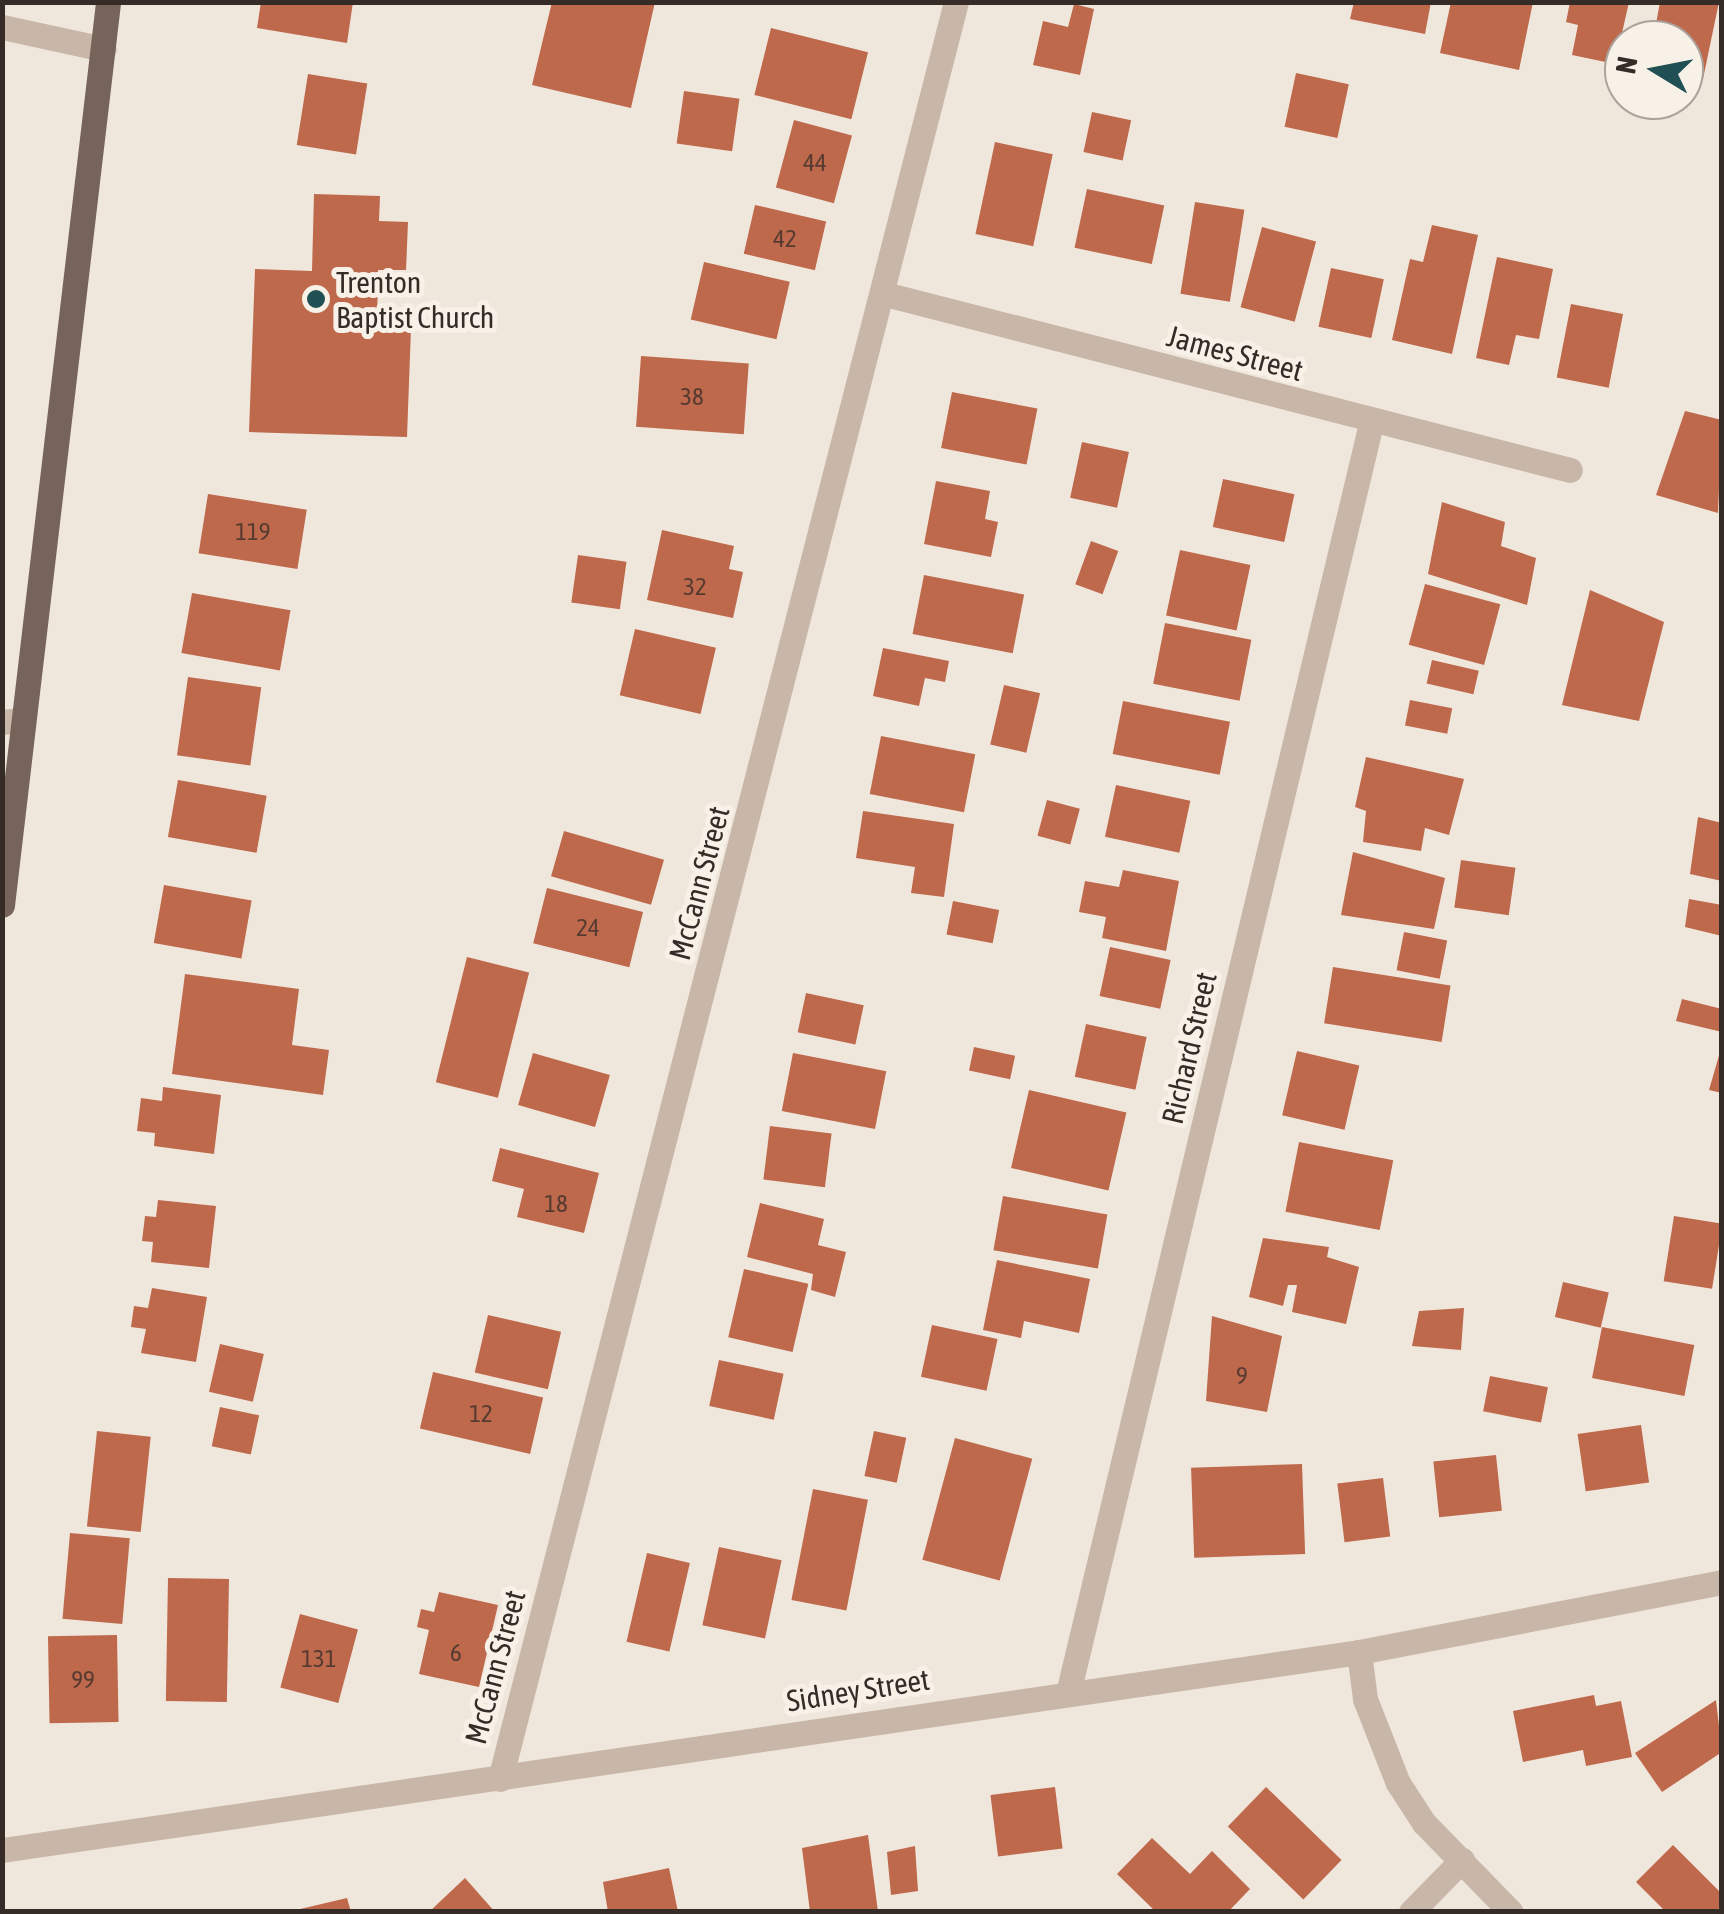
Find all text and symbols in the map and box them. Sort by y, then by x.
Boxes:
north arrow [1604,20,1704,120]
text: N [1609,54,1644,76]
house number: 44 [803,147,827,177]
house number: 42 [773,223,797,253]
place label: Trenton Baptist Church [336,264,494,334]
marker: Trenton Baptist Church [305,288,327,310]
street label: James Street [1163,318,1307,388]
house number: 38 [680,381,704,411]
house number: 119 [235,516,271,546]
house number: 32 [683,571,707,601]
street label: McCann Street [661,802,737,964]
house number: 24 [576,912,600,942]
street label: Richard Street [1154,969,1224,1127]
house number: 18 [544,1188,568,1218]
house number: 9 [1236,1360,1248,1390]
house number: 12 [469,1398,493,1428]
street label: McCann Street [457,1586,533,1748]
house number: 6 [450,1637,462,1667]
house number: 131 [301,1643,337,1673]
street label: Sidney Street [784,1661,932,1719]
house number: 99 [71,1664,95,1694]

